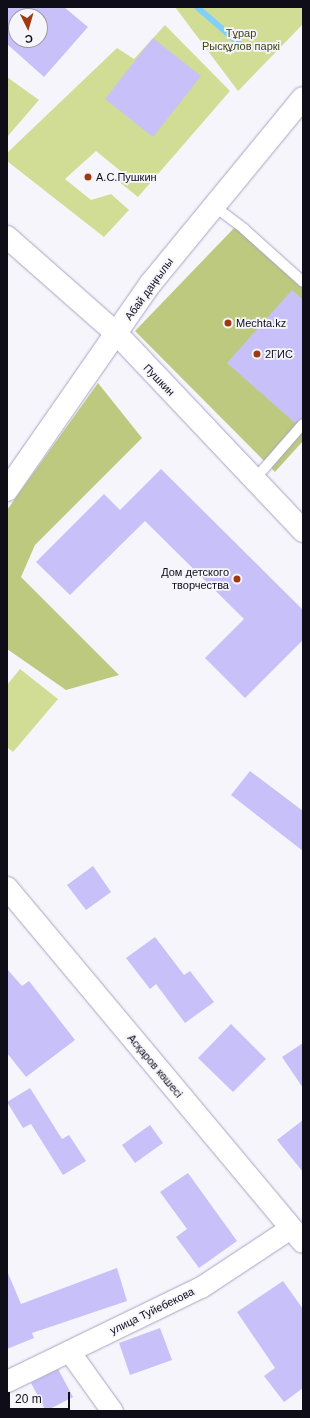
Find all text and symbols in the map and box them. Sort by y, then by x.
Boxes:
north arrow [8,8,48,48]
park label: Тұрар Рысқұлов паркі [202,27,280,53]
text: С [24,33,33,45]
place label: А.С.Пушкин [96,170,157,184]
marker: А.С.Пушкин [83,172,93,182]
street label: Абай даңғылы [122,255,176,323]
place label: Mechta.kz [236,316,286,330]
marker: Mechta.kz [223,318,233,328]
place label: 2ГИС [265,347,293,361]
marker: 2ГИС [252,349,262,359]
street label: Пушкин [141,361,177,399]
place label: Дом детского творчества [161,566,229,592]
marker: Дом детского творчества [232,574,242,584]
street label: Асқаров көшесі [125,1032,185,1100]
street label: улица Туйебекова [108,1285,196,1337]
scale bar [10,1384,72,1410]
text: 20 m [15,1392,42,1406]

